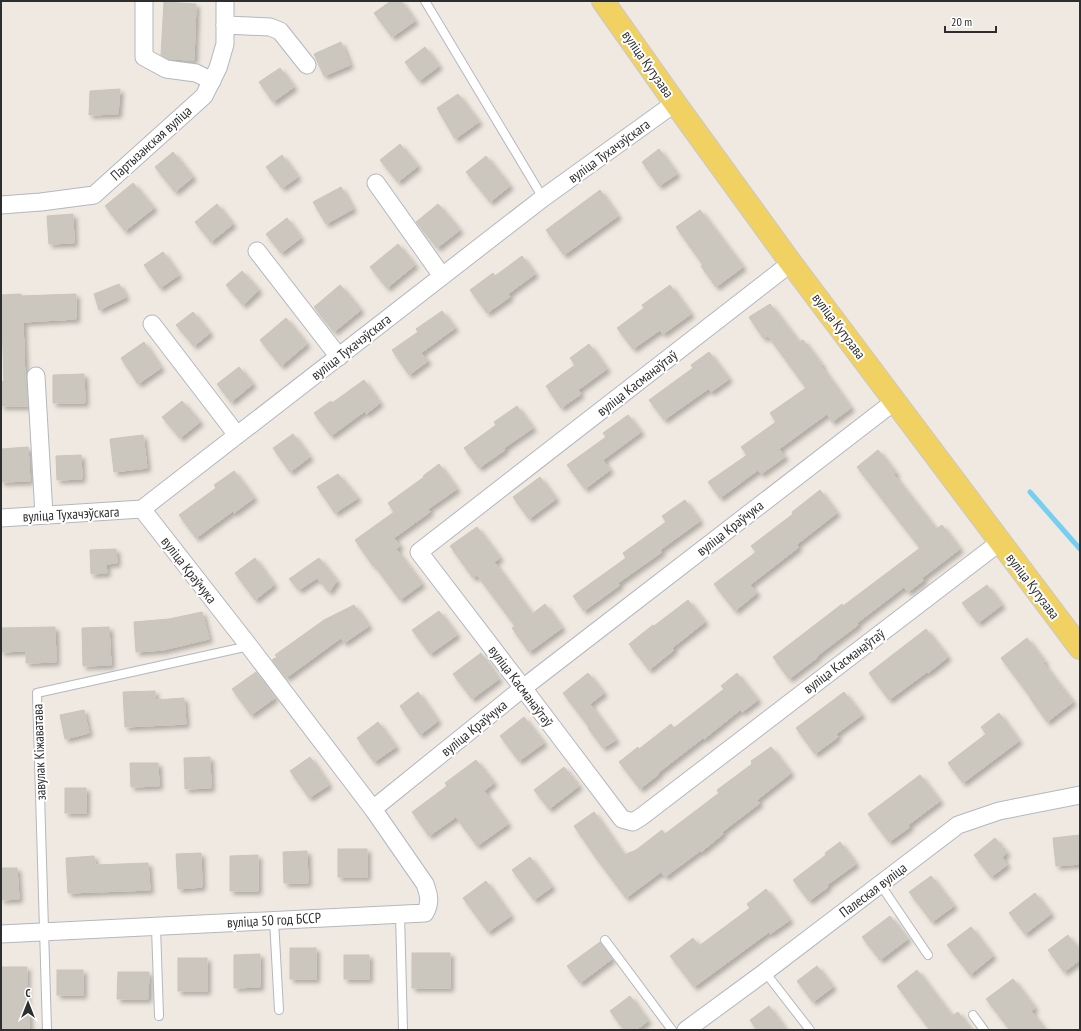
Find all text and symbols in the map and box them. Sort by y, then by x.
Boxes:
scale bar [945,8,996,34]
text: 20 m [951,14,972,29]
street label: вуліца Кутузава [618,27,678,101]
street label: Партызанская вуліца [107,102,195,184]
street label: вуліца Тухачэўскага [565,115,653,187]
street label: вуліца Кутузава [808,289,870,363]
street label: вуліца Тухачэўскага [307,310,395,384]
street label: вуліца Касманаўтаў [593,346,681,420]
street label: вуліца Краўчука [693,496,767,560]
street label: вуліца Тухачэўскага [22,502,120,526]
street label: вуліца Краўчука [157,533,221,607]
street label: вуліца Кутузава [1002,549,1064,623]
street label: вуліца Касманаўтаў [800,624,889,697]
street label: вуліца Касманаўтаў [485,642,558,731]
street label: вуліца Краўчука [437,696,511,760]
street label: завулак Кіжаватава [28,703,50,801]
street label: Палеская вуліца [836,859,910,921]
street label: вуліца 50 год БССР [227,909,321,931]
north arrow [8,983,48,1023]
text: С [25,986,31,1000]

